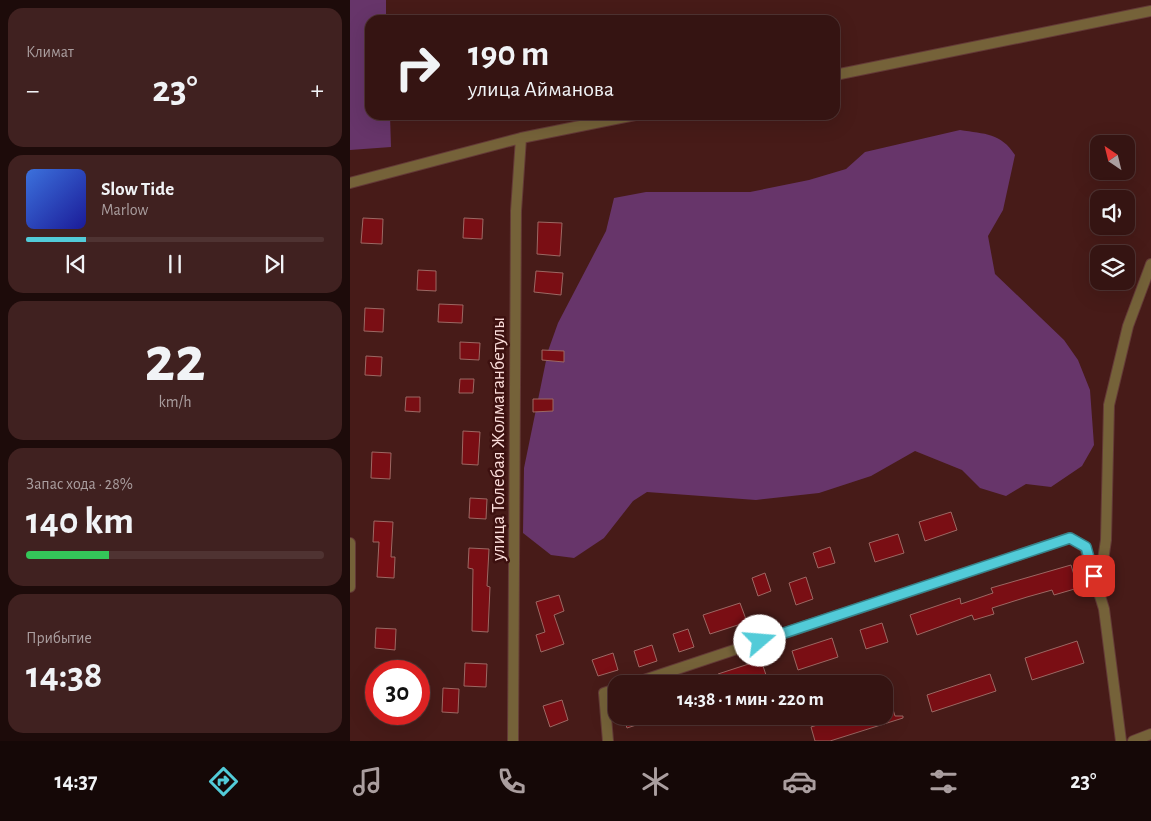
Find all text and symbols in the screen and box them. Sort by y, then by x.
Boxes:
icon: right [385,35,450,100]
text: 190 m [468,37,549,72]
text: Климат [26,44,74,60]
text: 23° [152,71,198,109]
text: − [26,77,39,105]
text: + [311,77,324,105]
text: улица Айманова [468,78,614,100]
north arrow [1090,135,1135,180]
map controls [1090,135,1135,290]
text: Slow Tide [101,180,174,199]
button: sound [1090,190,1135,235]
text: Marlow [101,202,148,218]
button: layers [1090,245,1135,290]
icon: previous [62,250,90,278]
icon: pause [161,250,189,278]
icon: next [260,250,288,278]
street label: улица Толебая Жолмаганбетулы [489,317,508,562]
text: 22 [144,328,206,393]
text: km/h [158,394,192,410]
text: Запас хода · 28% [26,476,133,492]
text: 140 km [26,503,134,541]
pin [1073,555,1115,597]
icon: arrive [1080,562,1108,590]
position arrow [733,614,785,666]
text: Прибытие [26,630,92,646]
text: 14:38 [26,657,103,695]
speed limit sign: 30 [365,660,430,725]
text: 14:38 · 1 мин · 220 m [677,690,824,709]
icon: directions [206,764,241,799]
icon: music [350,764,385,799]
icon: phone [494,764,529,799]
icon: climate [638,764,673,799]
icon: car [782,764,817,799]
icon: filters [926,764,961,799]
text: 14:37 [54,770,97,792]
text: 23° [1070,770,1096,792]

